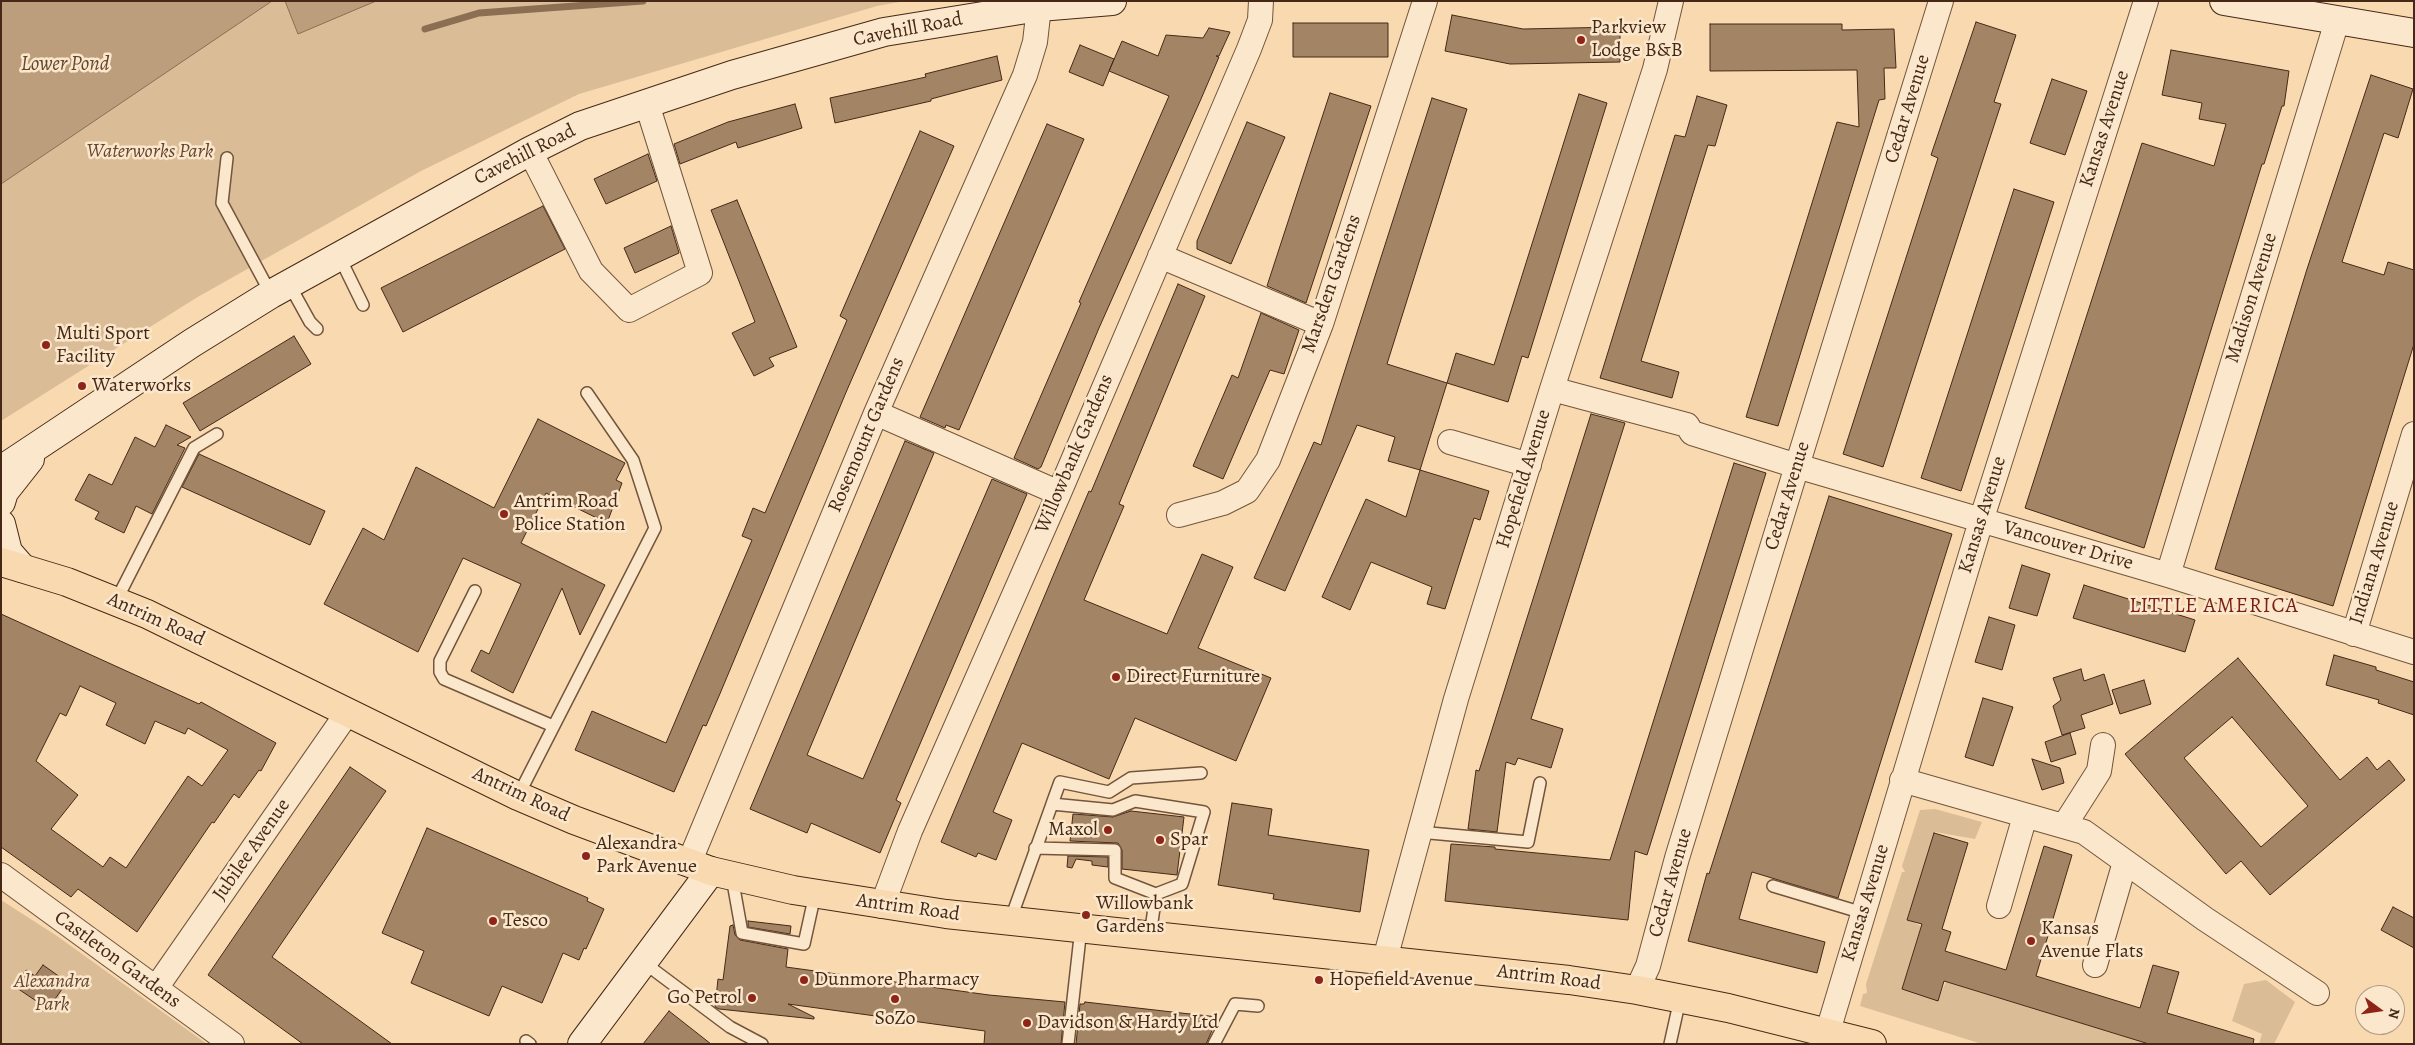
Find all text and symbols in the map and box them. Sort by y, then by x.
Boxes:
street label: Cavehill Road [851,8,965,52]
place label: Parkview Lodge B&B [1591,16,1683,63]
marker: Parkview Lodge B&B [1575,34,1587,46]
water label: Lower Pond [21,52,109,78]
street label: Cedar Avenue [1880,52,1936,166]
street label: Kansas Avenue [2075,67,2135,191]
street label: Cavehill Road [470,119,580,191]
park label: Waterworks Park [87,140,213,164]
street label: Marsden Gardens [1297,212,1367,356]
street label: Madison Avenue [2221,230,2283,366]
place label: Multi Sport Facility [56,322,150,369]
marker: Multi Sport Facility [40,339,52,351]
street label: Rosemount Gardens [823,354,911,516]
street label: Willowbank Gardens [1031,371,1119,537]
place label: Waterworks [92,374,191,398]
marker: Waterworks [76,380,88,392]
street label: Hopefield Avenue [1491,407,1557,551]
street label: Cedar Avenue [1760,439,1816,553]
street label: Kansas Avenue [1954,453,2012,577]
place label: Antrim Road Police Station [514,490,625,537]
street label: Indiana Avenue [2345,499,2405,627]
marker: Antrim Road Police Station [498,508,510,520]
street label: Vancouver Drive [2000,516,2136,576]
street label: Antrim Road [103,588,209,652]
district label: LITTLE AMERICA [2127,594,2301,620]
place label: Direct Furniture [1126,665,1260,689]
marker: Direct Furniture [1110,671,1122,683]
street label: Antrim Road [469,762,573,828]
street label: Jubilee Avenue [208,794,296,906]
place label: Maxol [1048,818,1098,842]
marker: Maxol [1102,824,1114,836]
street label: Cedar Avenue [1644,826,1698,940]
place label: Spar [1170,828,1208,852]
place label: Alexandra Park Avenue [596,832,697,879]
marker: Spar [1154,834,1166,846]
street label: Kansas Avenue [1837,841,1895,965]
marker: Alexandra Park Avenue [580,850,592,862]
street label: Antrim Road [855,889,961,927]
place label: Willowbank Gardens [1096,892,1193,939]
street label: Castleton Gardens [49,906,185,1014]
place label: Tesco [503,909,548,933]
marker: Willowbank Gardens [1080,909,1092,921]
marker: Tesco [487,915,499,927]
place label: Kansas Avenue Flats [2041,917,2144,964]
marker: Kansas Avenue Flats [2025,935,2037,947]
street label: Antrim Road [1496,960,1602,996]
place label: Dunmore Pharmacy [814,968,979,992]
place label: Hopefield Avenue [1329,968,1473,992]
park label: Alexandra Park [14,970,90,1017]
marker: Dunmore Pharmacy [798,974,810,986]
marker: Hopefield Avenue [1313,974,1325,986]
north arrow [2355,985,2405,1035]
place label: Go Petrol [667,986,742,1010]
marker: Go Petrol [746,992,758,1004]
marker: SoZo [889,993,901,1005]
text: N [2384,1006,2405,1021]
place label: SoZo [874,1007,916,1031]
place label: Davidson & Hardy Ltd [1037,1011,1219,1035]
marker: Davidson & Hardy Ltd [1021,1017,1033,1029]

